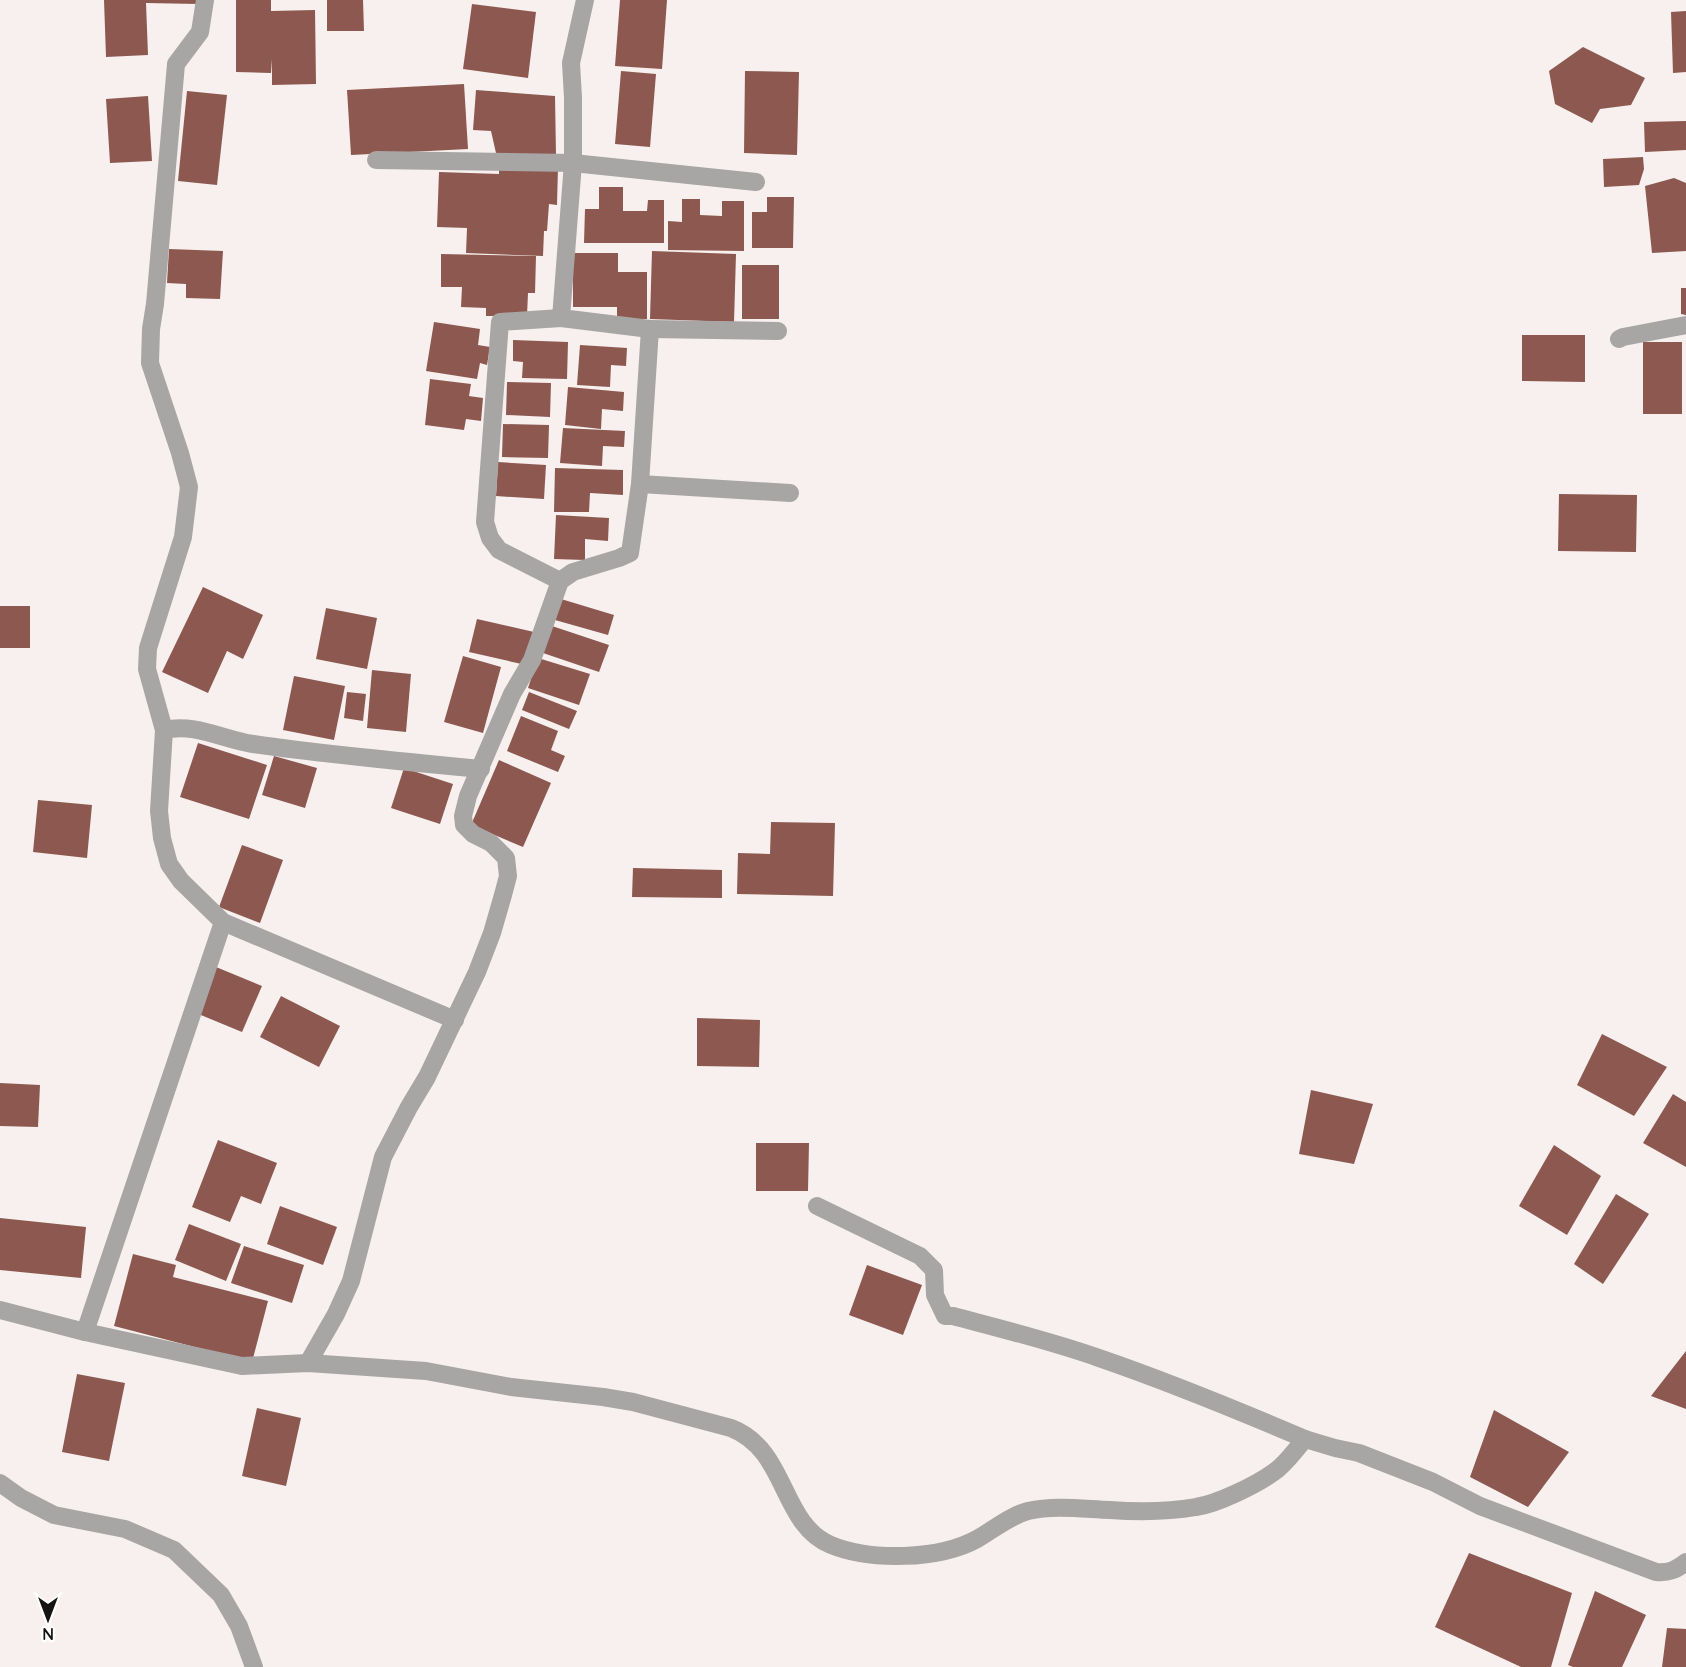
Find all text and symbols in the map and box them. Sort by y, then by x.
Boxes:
north arrow [18,1589,78,1649]
text: N [42,1624,54,1644]

